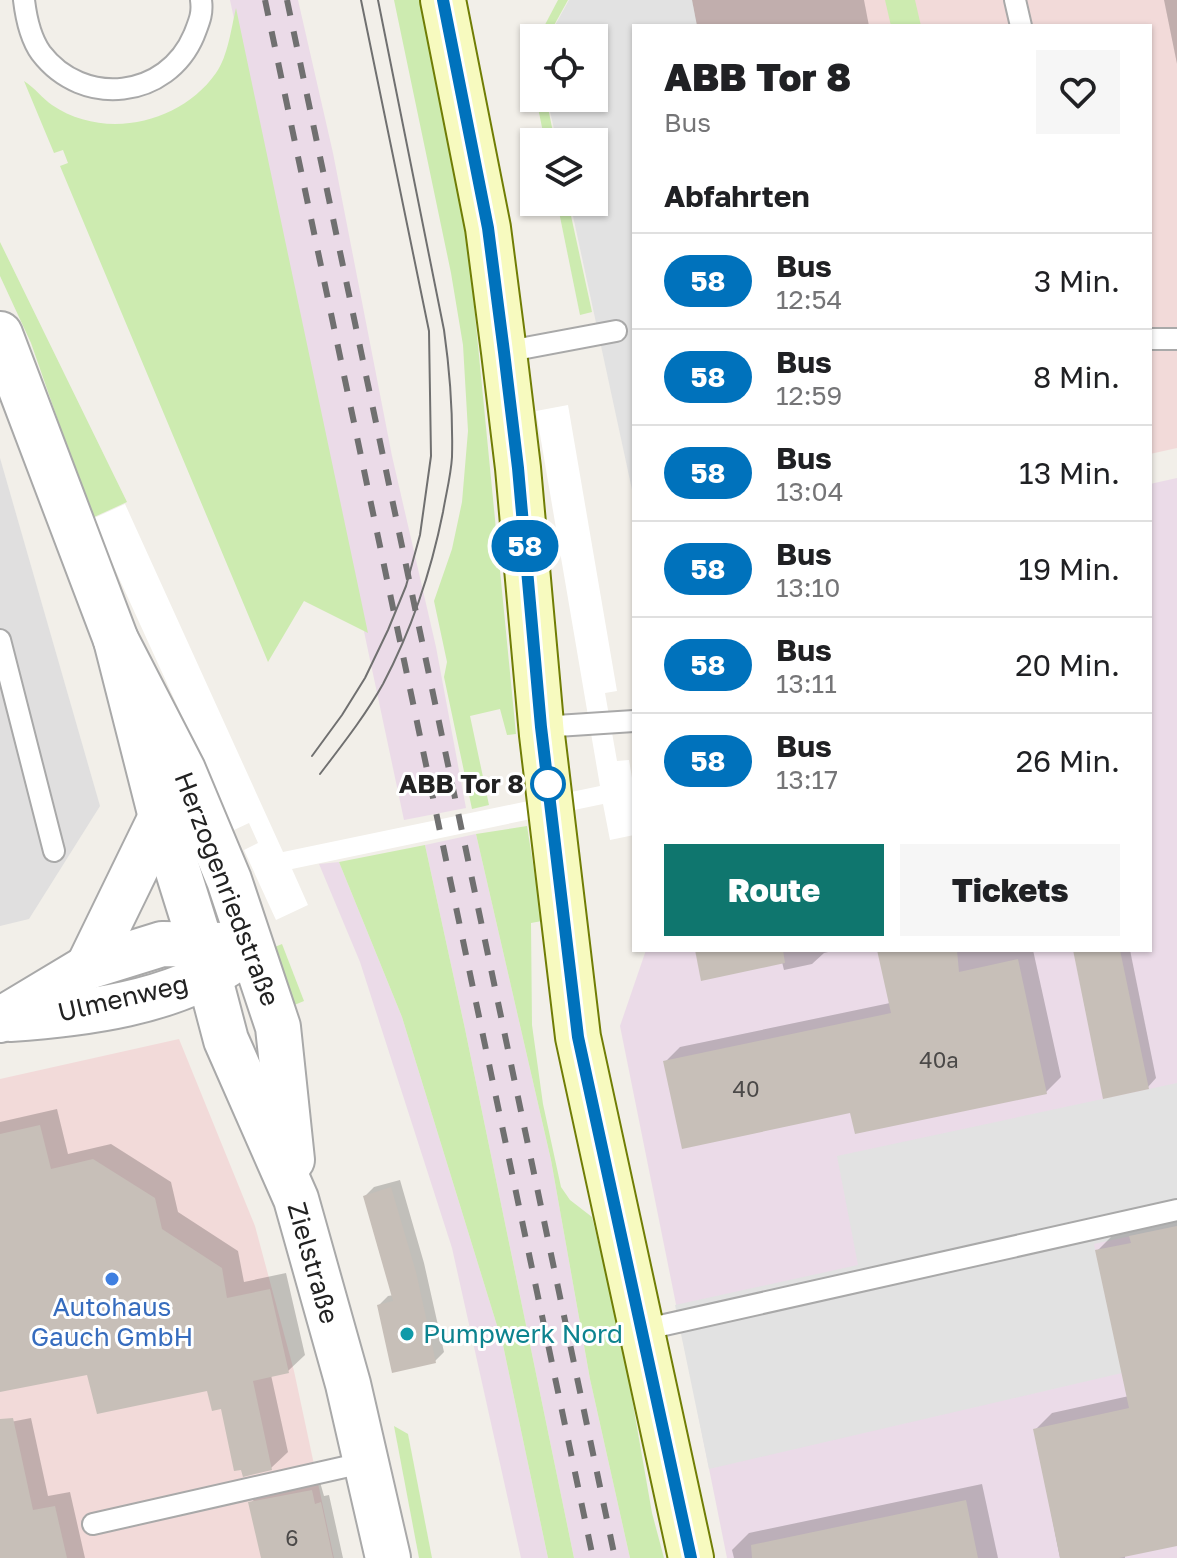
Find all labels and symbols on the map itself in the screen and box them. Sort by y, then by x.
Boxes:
line badge: 58 [489,520,561,572]
street label: Herzogenriedstraße [169,767,286,1010]
marker: ABB Tor 8 [531,767,565,801]
place label: ABB Tor 8 [399,768,524,799]
street label: Ulmenweg [55,967,191,1028]
house number: 40a [919,1046,959,1073]
house number: 40 [732,1075,760,1102]
street label: Zielstraße [281,1199,346,1327]
marker: Autohaus Gauch GmbH [103,1270,121,1288]
place label: Autohaus Gauch GmbH [31,1291,193,1352]
place label: Pumpwerk Nord [423,1318,623,1349]
marker: Pumpwerk Nord [398,1325,416,1343]
house number: 6 [285,1524,299,1551]

